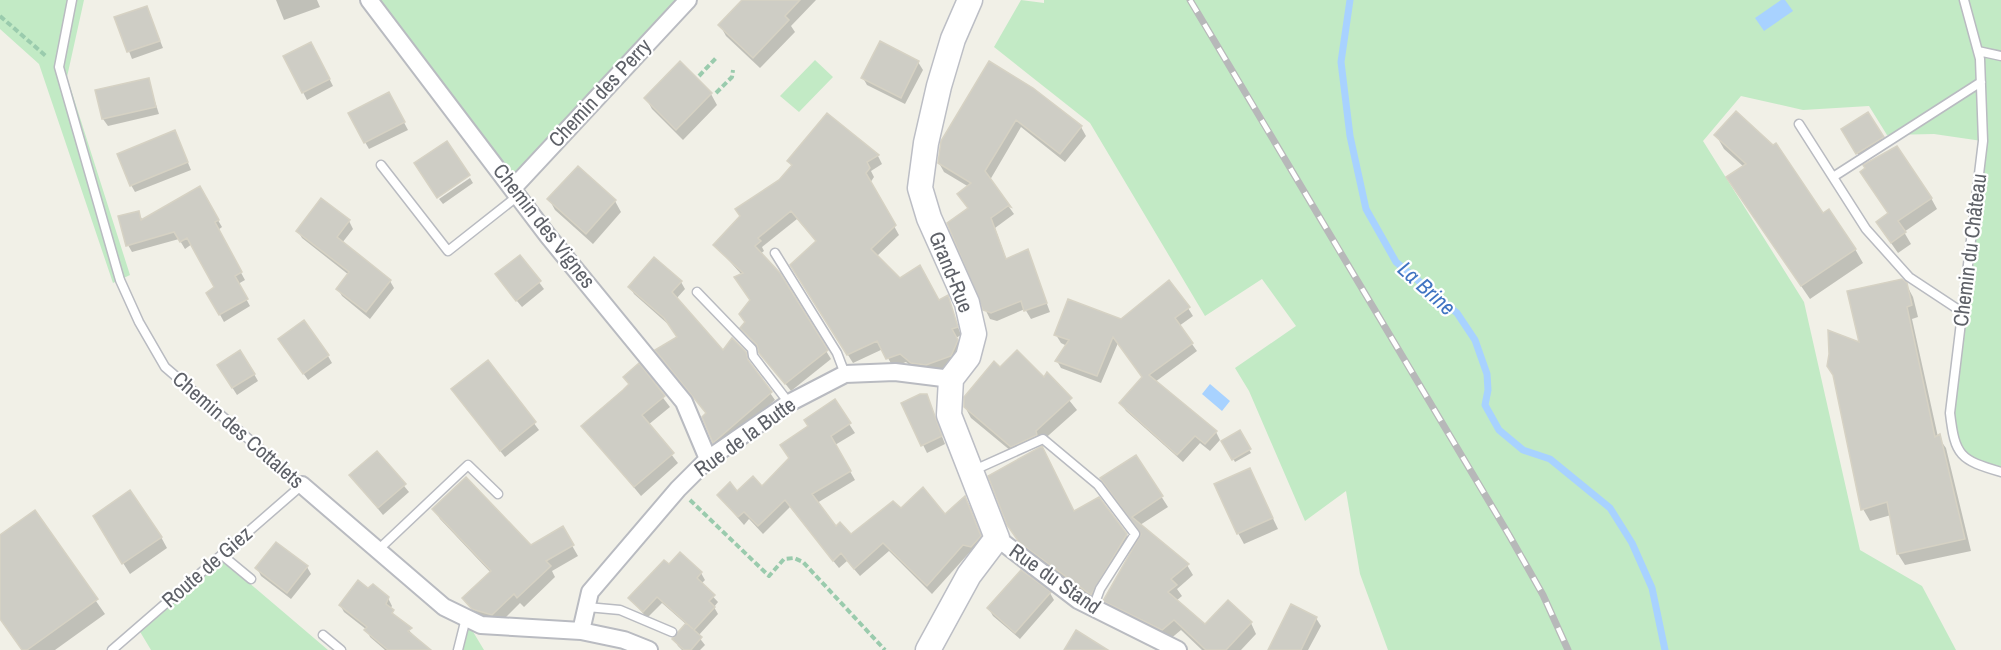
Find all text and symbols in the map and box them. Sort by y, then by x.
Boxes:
street label: Chemin des Perry [542,32,658,153]
street label: Chemin des Vignes [486,157,602,294]
street label: Chemin du Château [1946,172,1993,328]
street label: Grand-Rue [922,227,981,317]
water label: La Brine [1392,254,1462,322]
street label: Chemin des Cottalets [166,364,310,495]
street label: Rue de la Butte [688,390,801,483]
street label: Route de Giez [155,519,258,614]
street label: Rue du Stand [1004,537,1107,621]

